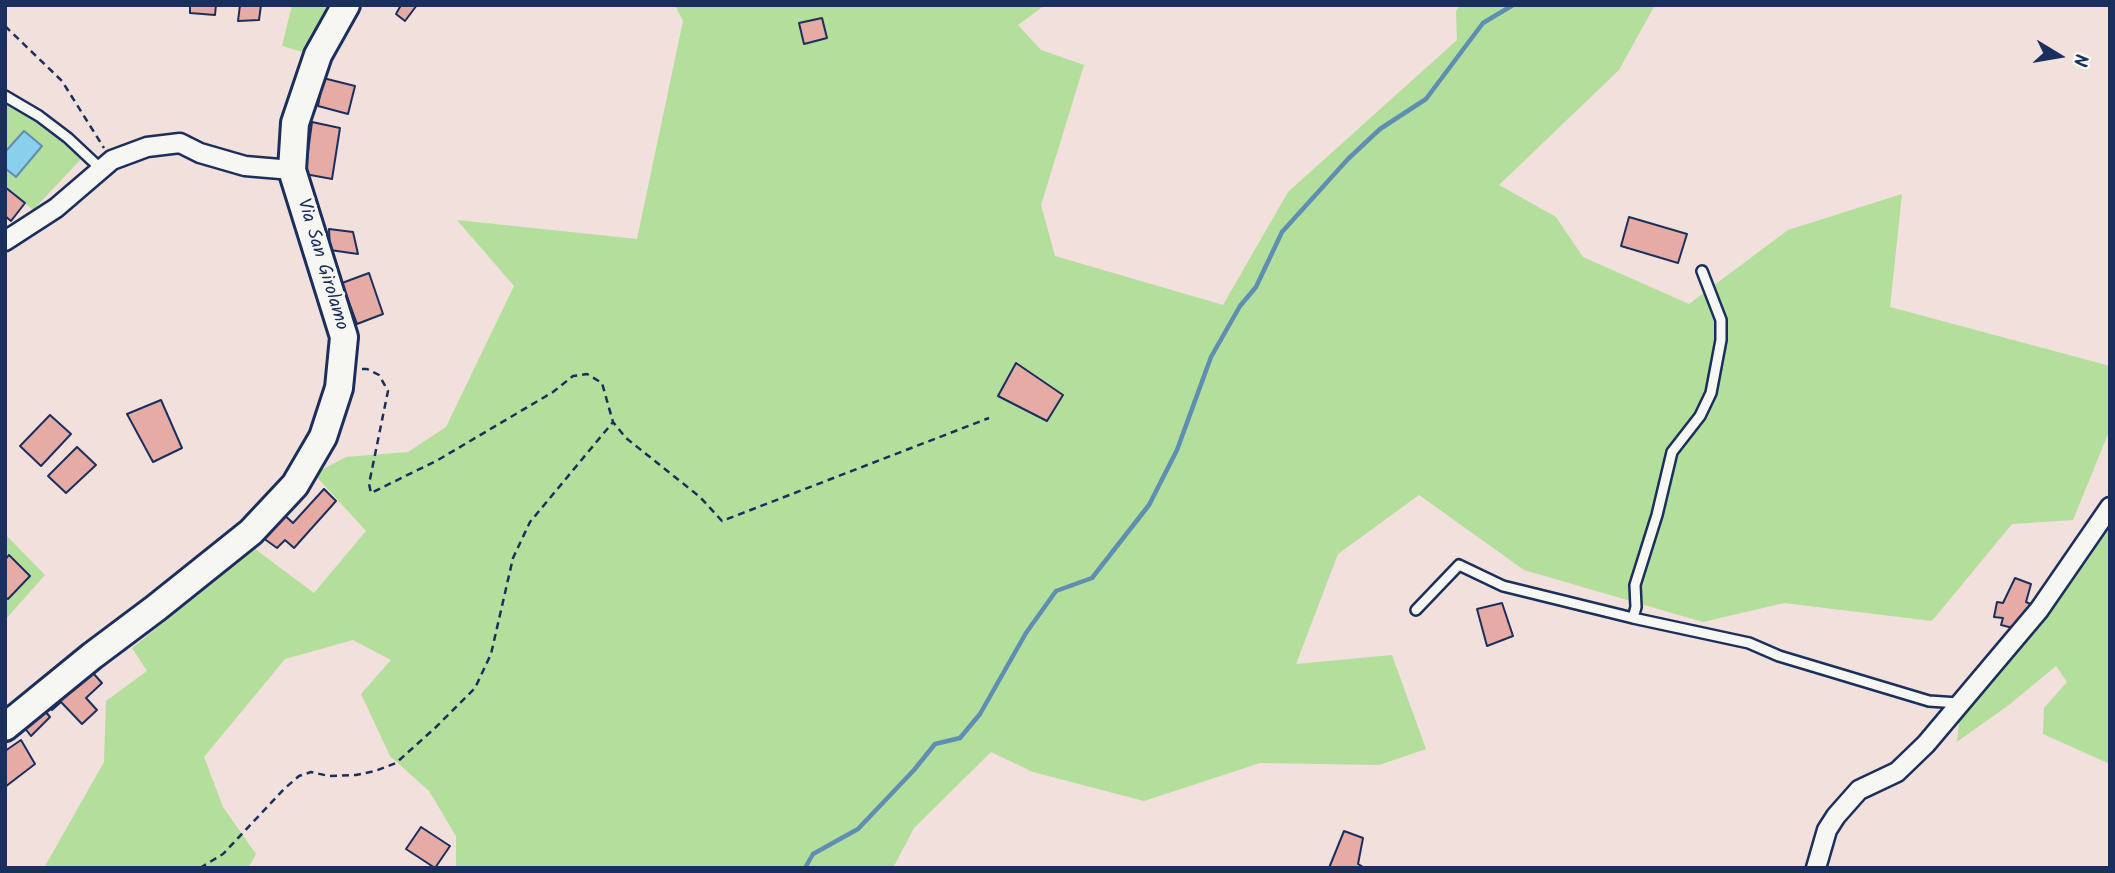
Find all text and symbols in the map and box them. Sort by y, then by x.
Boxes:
north arrow [2024,21,2094,91]
text: N [2064,51,2095,69]
street label: Via San Girolamo [290,197,352,333]

